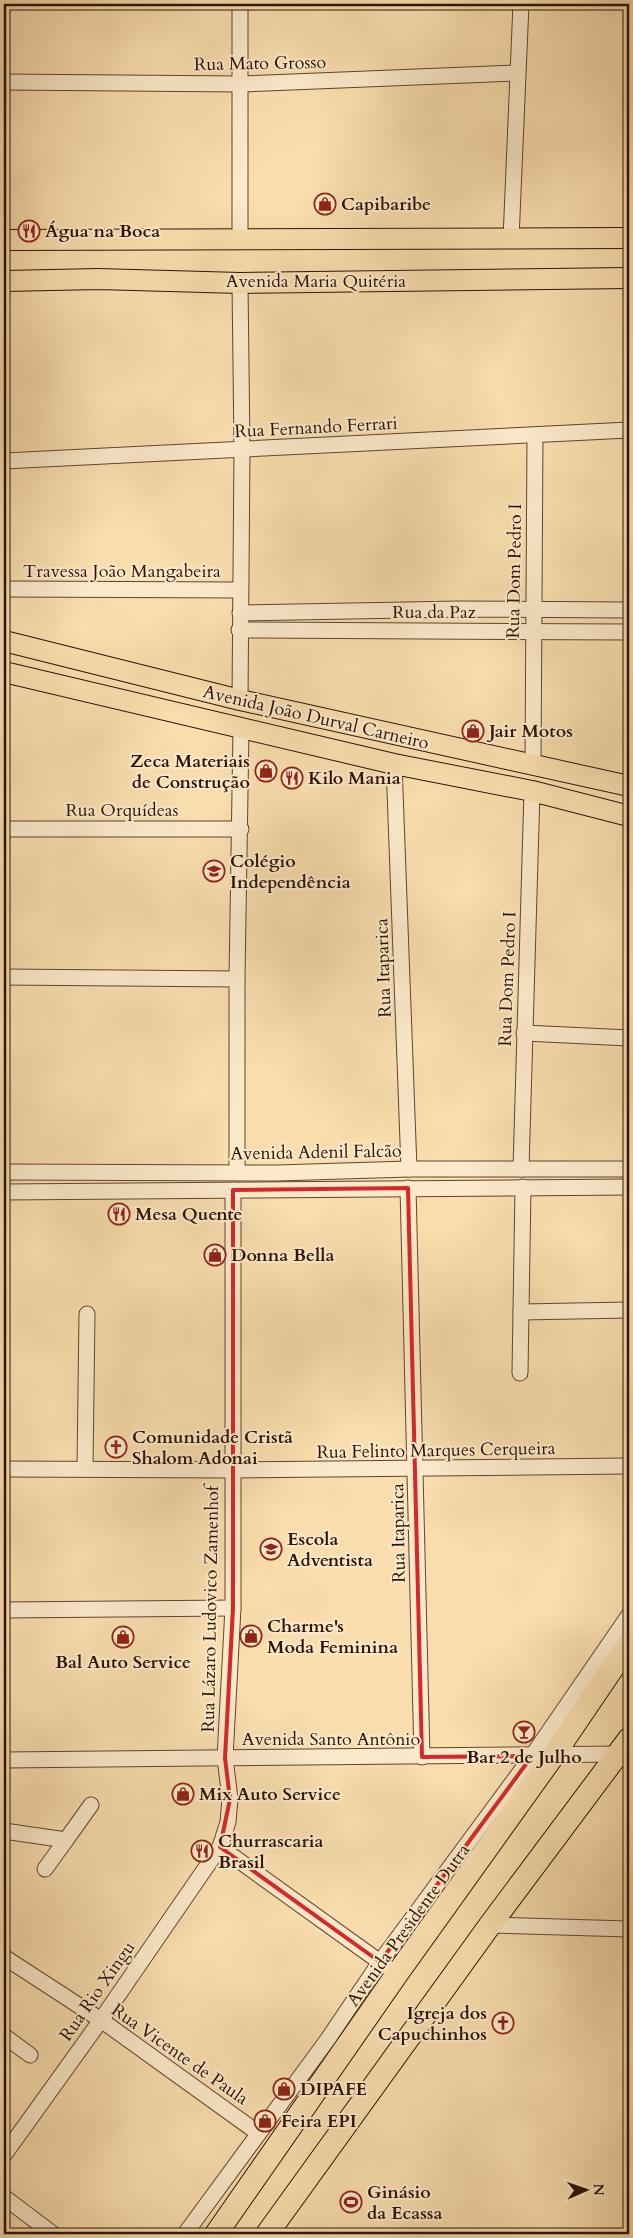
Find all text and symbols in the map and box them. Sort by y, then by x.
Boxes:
street label: Rua Mato Grosso [194,50,327,77]
shop icon: Capibaribe [313,192,337,216]
place label: Capibaribe [341,192,431,217]
restaurant icon: Água na Boca [17,219,41,243]
place label: Água na Boca [45,219,160,244]
street label: Avenida Maria Quitéria [226,269,406,294]
street label: Rua Fernando Ferrari [234,411,398,444]
street label: Rua Dom Pedro I [501,503,528,639]
street label: Travessa João Mangabeira [23,559,221,584]
street label: Rua da Paz [392,600,476,625]
street label: Avenida João Durval Carneiro [201,679,432,756]
shop icon: Jair Motos [461,719,485,743]
place label: Jair Motos [486,719,573,744]
place label: Zeca Materiais de Construção [130,749,250,795]
shop icon: Zeca Materiais de Construção [254,759,278,783]
restaurant icon: Kilo Mania [280,766,304,790]
place label: Kilo Mania [308,766,401,791]
street label: Rua Orquídeas [65,798,179,823]
place label: Colégio Independência [230,849,351,895]
school or university icon: Colégio Independência [202,859,226,883]
street label: Rua Dom Pedro I [493,911,522,1047]
street label: Rua Itaparica [369,918,398,1018]
street label: Avenida Adenil Falcão [230,1139,402,1166]
restaurant icon: Mesa Quente [107,1202,131,1226]
place label: Mesa Quente [135,1202,243,1227]
shop icon: Donna Bella [203,1243,227,1267]
place label: Donna Bella [231,1243,334,1268]
place label: Comunidade Cristã Shalom Adonai [132,1425,293,1471]
church icon: Comunidade Cristã Shalom Adonai [104,1435,128,1459]
street label: Rua Felinto Marques Cerqueira [316,1436,556,1465]
street label: Rua Lázaro Ludovico Zamenhof [196,1482,225,1733]
street label: Rua Itaparica [385,1483,412,1583]
place label: Escola Adventista [287,1527,373,1573]
school or university icon: Escola Adventista [259,1537,283,1561]
place label: Charme's Moda Feminina [267,1614,398,1660]
shop icon: Charme's Moda Feminina [239,1624,263,1648]
shop icon: Bal Auto Service [111,1625,135,1649]
place label: Bal Auto Service [55,1650,191,1675]
bar icon: Bar 2 de Julho [512,1720,536,1744]
street label: Avenida Santo Antônio [242,1727,420,1752]
place label: Bar 2 de Julho [466,1745,582,1770]
shop icon: Mix Auto Service [171,1782,195,1806]
place label: Mix Auto Service [199,1782,341,1807]
place label: Churrascaria Brasil [218,1829,323,1875]
restaurant icon: Churrascaria Brasil [190,1839,214,1863]
street label: Avenida Presidente Dutra [341,1839,476,2012]
street label: Rua Rio Xingu [54,1936,141,2046]
street label: Rua Vicente de Paula [106,1998,253,2111]
place label: Igreja dos Capuchinhos [378,2001,487,2047]
church icon: Igreja dos Capuchinhos [491,2011,515,2035]
shop icon: DIPAFE [272,2077,296,2101]
place label: DIPAFE [300,2077,367,2102]
shop icon: Feira EPI [253,2109,277,2133]
place label: Feira EPI [281,2109,357,2134]
north arrow [560,2166,610,2216]
place label: Ginásio da Ecassa [367,2180,442,2226]
text: N [589,2183,608,2196]
sports icon: Ginásio da Ecassa [339,2190,363,2214]

